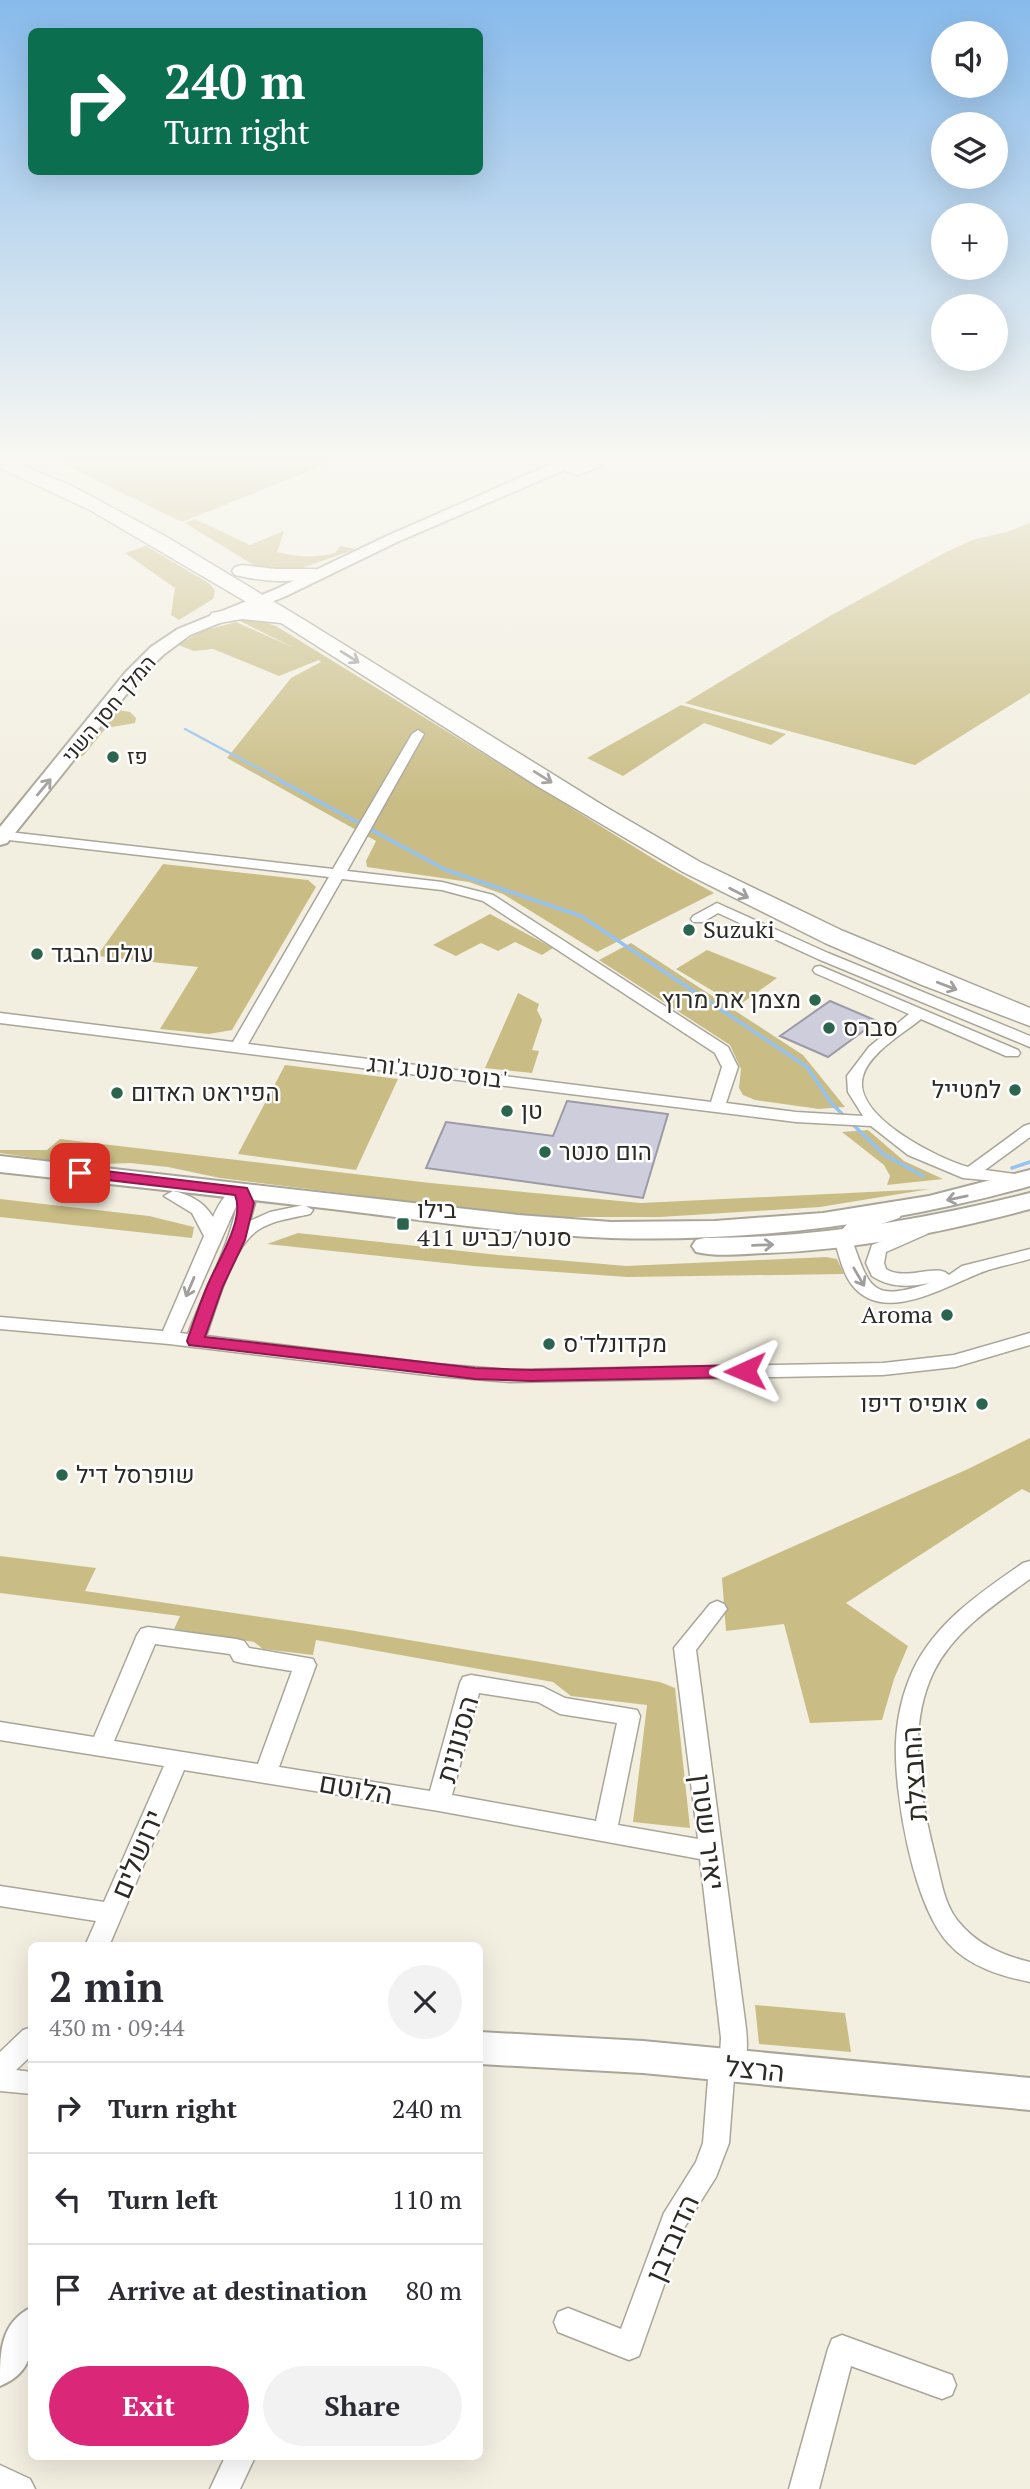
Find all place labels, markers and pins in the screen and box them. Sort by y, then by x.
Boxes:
place label: פז [127,742,148,770]
marker: פז [105,749,121,765]
place label: Suzuki [703,913,775,945]
marker: Suzuki [681,922,697,938]
place label: עולם הבגד [51,937,154,969]
marker: עולם הבגד [29,946,45,962]
place label: מצמן את מרוץ [662,983,801,1015]
marker: מצמן את מרוץ [807,992,823,1008]
place label: סברס [843,1011,898,1043]
marker: סברס [821,1020,837,1036]
place label: למטייל [932,1073,1001,1105]
place label: הפיראט האדום [131,1076,280,1108]
marker: למטייל [1007,1082,1023,1098]
marker: הפיראט האדום [109,1085,125,1101]
place label: טן [521,1094,543,1126]
marker: טן [499,1103,515,1119]
place label: הום סנטר [559,1135,652,1167]
pin [50,1143,110,1203]
marker: הום סנטר [537,1144,553,1160]
place label: בילו סנטר/כביש 411 [417,1193,572,1253]
marker: בילו סנטר/כביש 411 [395,1216,411,1232]
place label: Aroma [861,1298,933,1330]
marker: Aroma [939,1307,955,1323]
place label: מקדונלד'ס [563,1327,667,1359]
marker: מקדונלד'ס [541,1336,557,1352]
place label: אופיס דיפו [860,1387,968,1419]
marker: אופיס דיפו [974,1396,990,1412]
place label: שופרסל דיל [76,1458,194,1490]
marker: שופרסל דיל [54,1467,70,1483]

